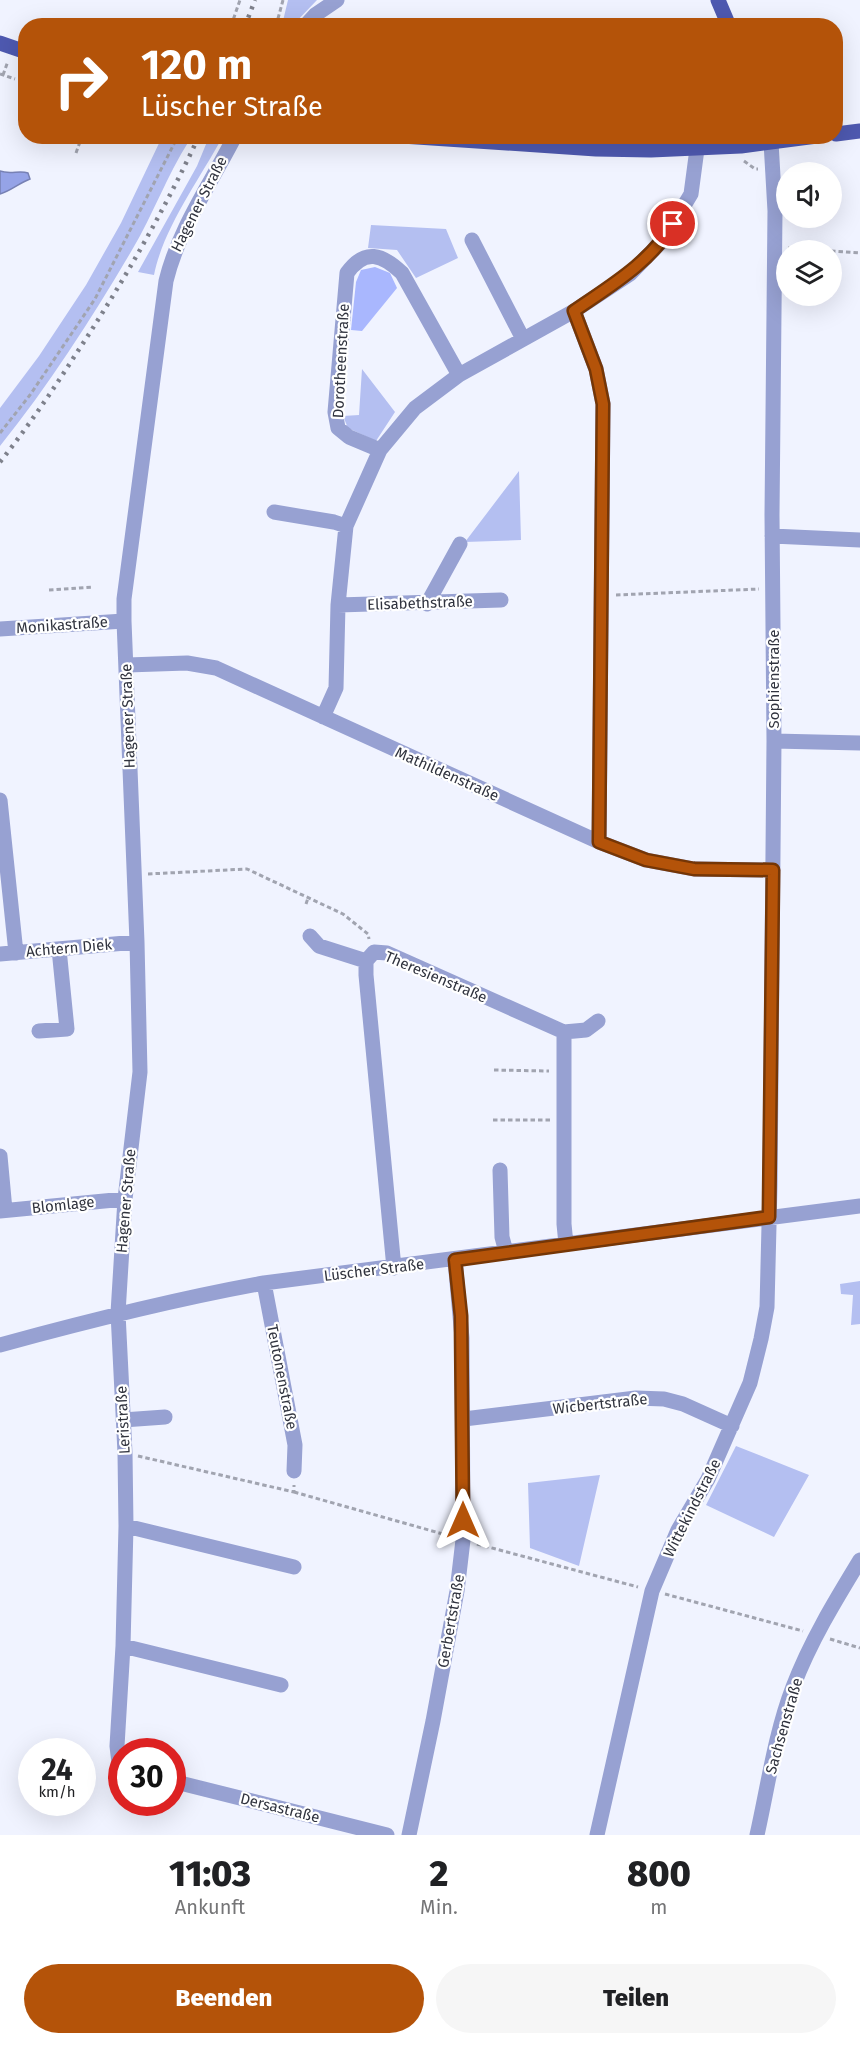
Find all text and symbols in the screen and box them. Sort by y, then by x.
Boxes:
text: 120 m [141,40,252,90]
icon: right [42,42,120,120]
text: Lüscher Straße [141,91,323,123]
street label: Hagener Straße [167,153,231,255]
map controls [776,162,842,306]
button: sound [776,162,842,228]
pin [647,198,698,249]
icon: arrive [656,207,689,240]
button: layers [776,240,842,306]
street label: Dorotheenstraße [329,303,353,419]
street label: Elisabethstraße [367,592,473,614]
street label: Monikastraße [16,613,108,637]
street label: Sophienstraße [765,630,783,728]
street label: Hagener Straße [117,663,139,769]
street label: Mathildenstraße [392,743,502,805]
street label: Achtern Diek [25,935,113,961]
street label: Theresienstraße [382,947,490,1007]
street label: Hagener Straße [112,1148,140,1254]
street label: Blomlage [31,1193,95,1217]
street label: Lüscher Straße [323,1255,425,1285]
street label: Teutonenstraße [263,1323,301,1431]
street label: Leristraße [112,1385,134,1455]
street label: Wicbertstraße [552,1390,648,1418]
street label: Wittekindstraße [659,1456,725,1560]
position arrow [431,1488,495,1552]
street label: Gerbertstraße [434,1573,468,1669]
street label: Sachsenstraße [762,1676,806,1776]
speed limit sign: 30 [108,1738,186,1816]
text: 24 [41,1752,73,1788]
text: km/h [38,1783,76,1801]
street label: Dersastraße [238,1789,322,1827]
text: 11:03 [169,1852,251,1896]
text: 2 [430,1852,448,1896]
text: 800 [627,1852,691,1896]
text: Ankunft [175,1895,245,1919]
text: Min. [420,1895,458,1919]
text: m [650,1895,667,1919]
button: Beenden [24,1964,424,2033]
button: Teilen [436,1964,836,2033]

